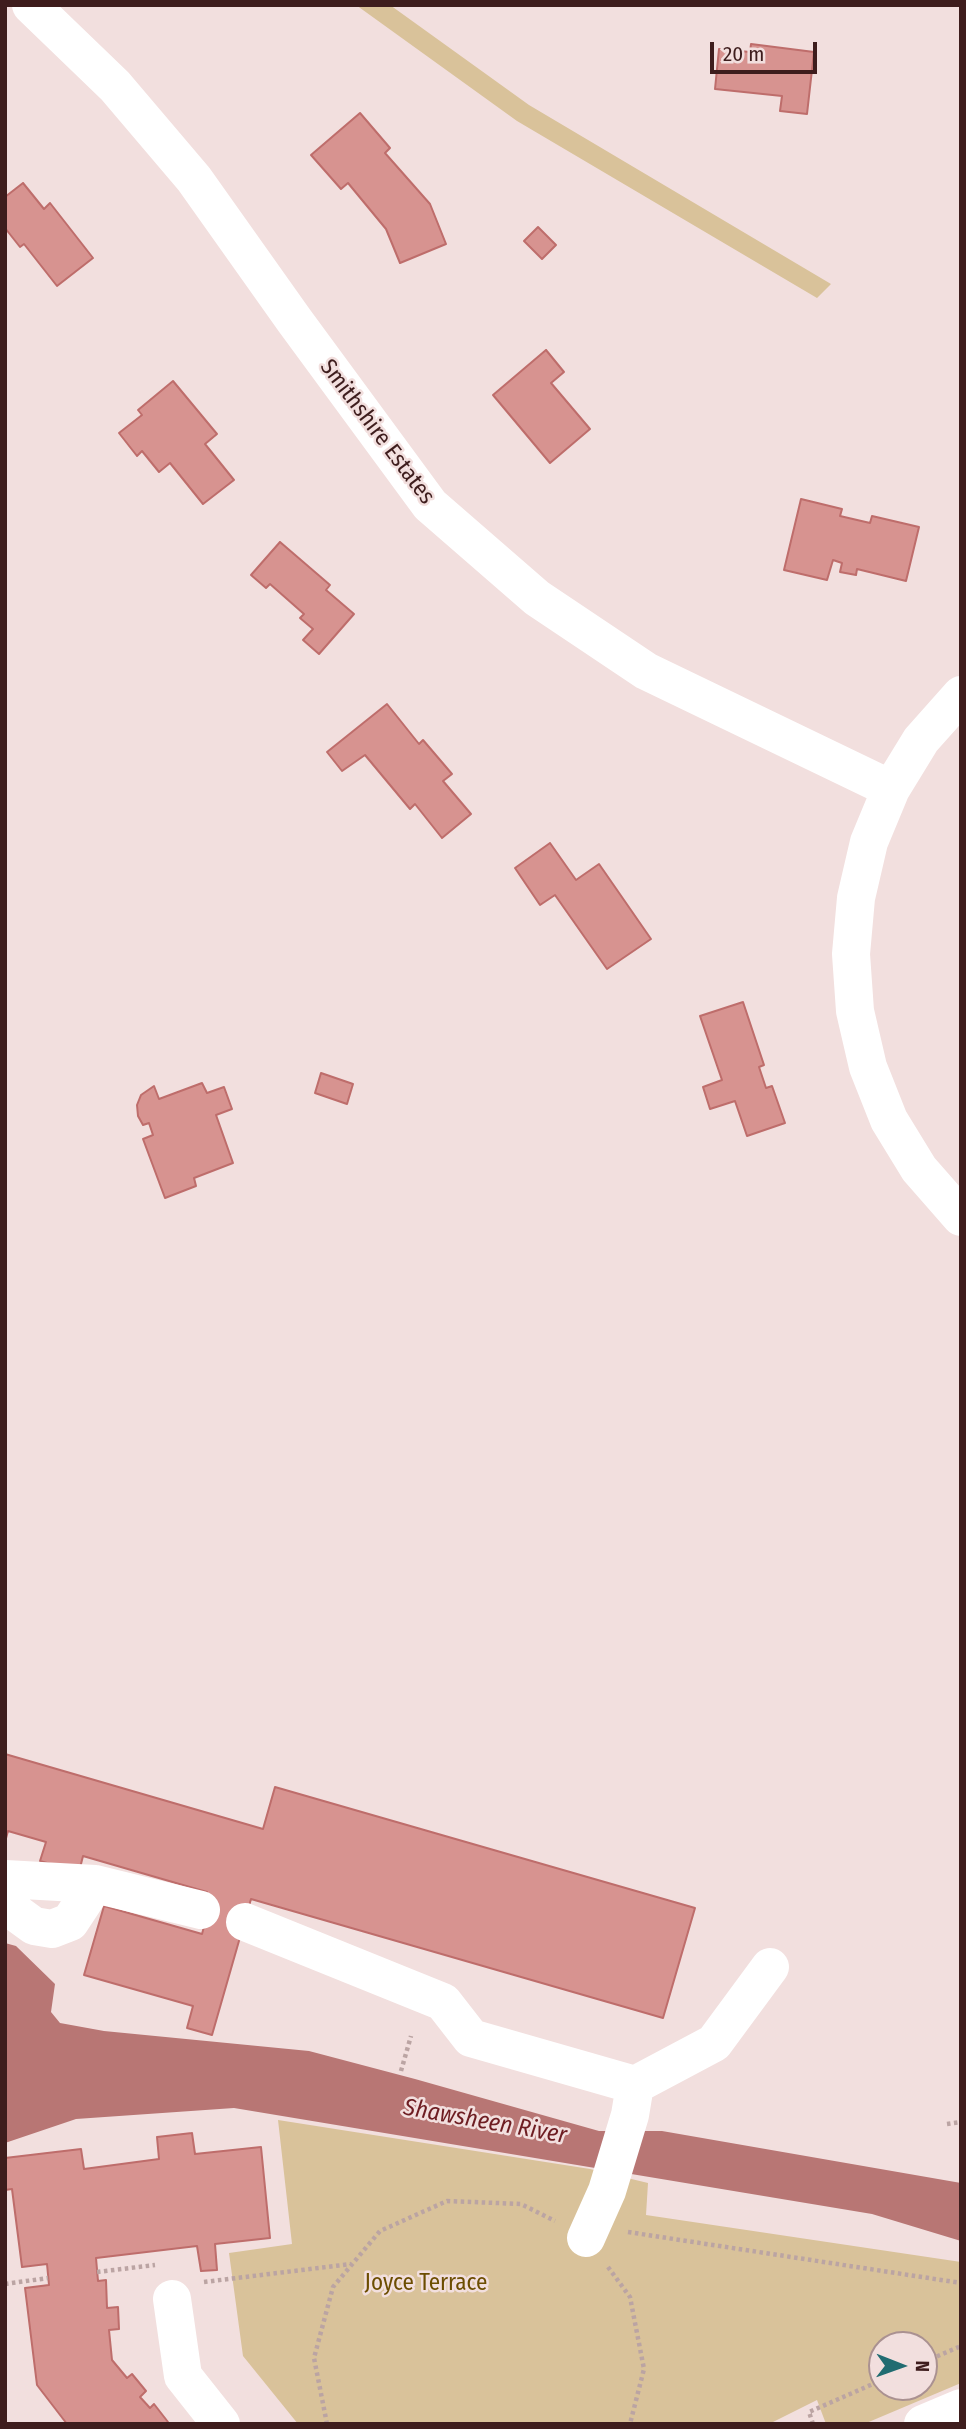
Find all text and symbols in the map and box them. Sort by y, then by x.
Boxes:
scale bar [714,28,821,72]
text: 20 m [723,41,764,67]
street label: Smithshire Estates [314,354,440,510]
water label: Shawsheen River [401,2093,569,2151]
park label: Joyce Terrace [365,2270,487,2298]
north arrow [868,2331,938,2401]
text: N [911,2360,934,2372]

